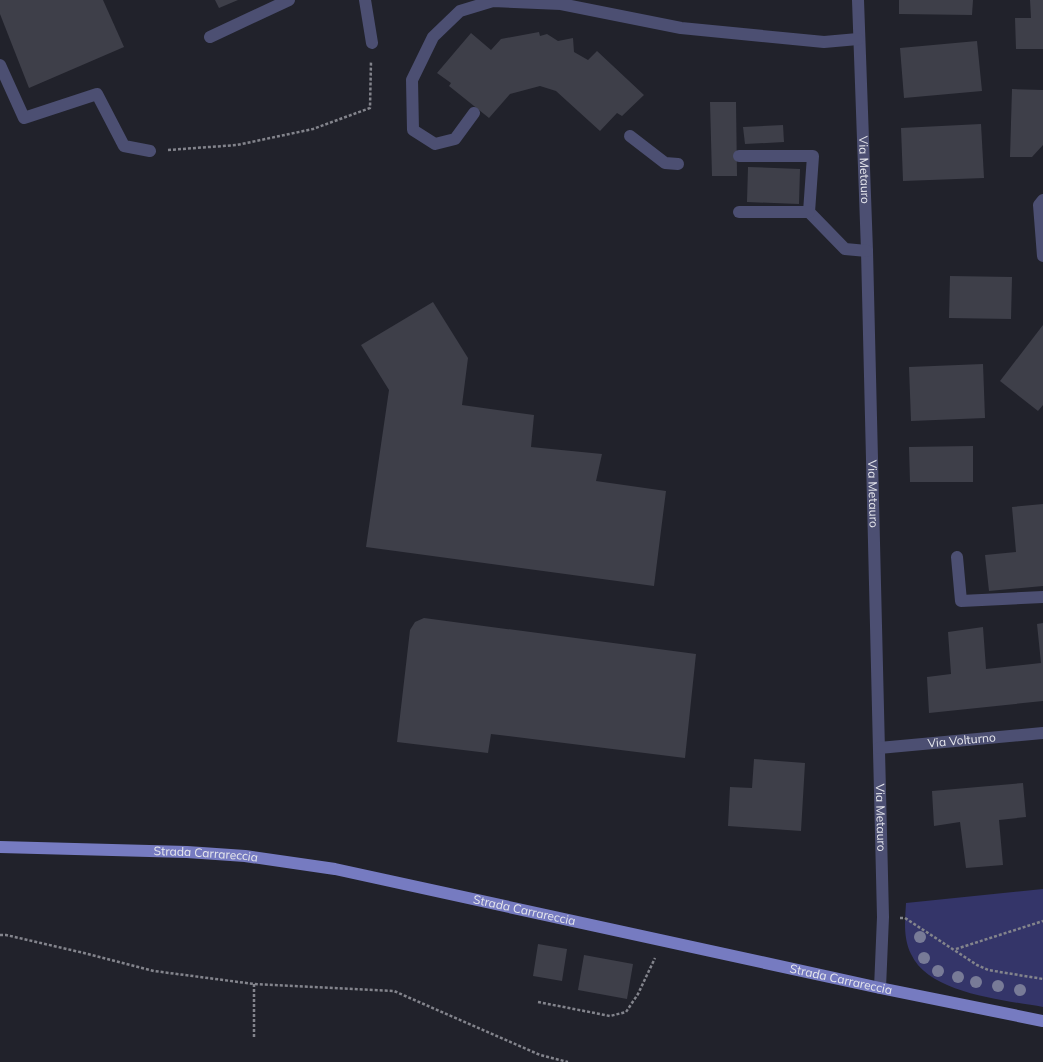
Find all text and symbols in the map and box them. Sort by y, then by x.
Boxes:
street label: Via Metauro [856,136,873,204]
street label: Via Metauro [865,460,882,528]
street label: Via Volturno [927,729,996,751]
street label: Via Metauro [873,784,889,852]
street label: Strada Carrareccia [154,843,259,865]
street label: Strada Carrareccia [472,891,577,928]
street label: Strada Carrareccia [788,961,894,997]

